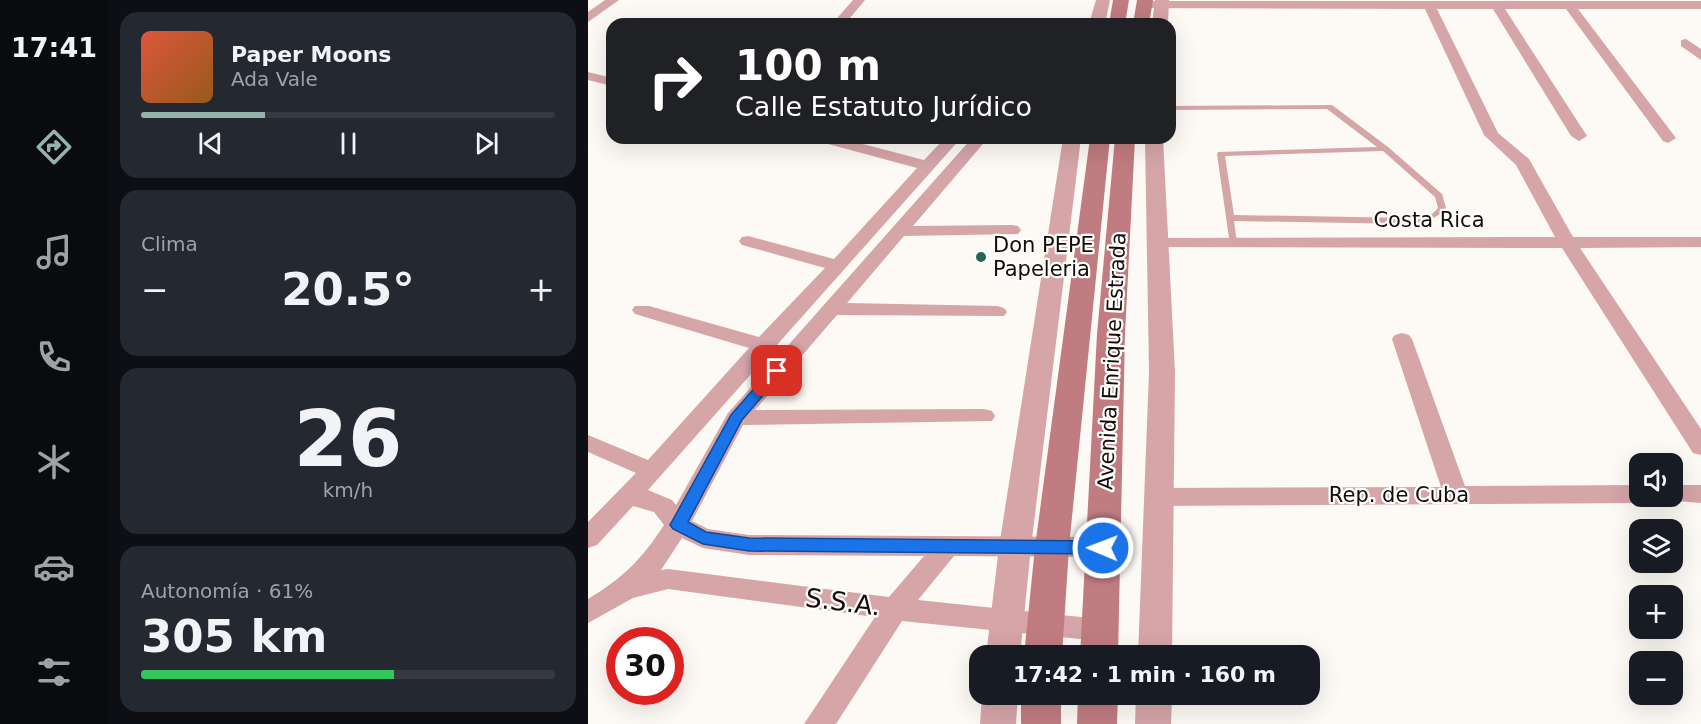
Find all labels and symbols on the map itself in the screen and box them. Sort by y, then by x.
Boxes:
street label: Costa Rica [1373,208,1485,232]
street label: Avenida Enrique Estrada [1093,232,1131,490]
place label: Don PEPE Papeleria [993,233,1094,281]
marker: Don PEPE Papeleria [974,250,988,264]
pin [751,345,802,396]
street label: Rep. de Cuba [1329,483,1469,507]
position arrow [1071,516,1135,580]
street label: S.S.A. [804,583,882,621]
speed limit sign: 30 [606,627,684,705]

